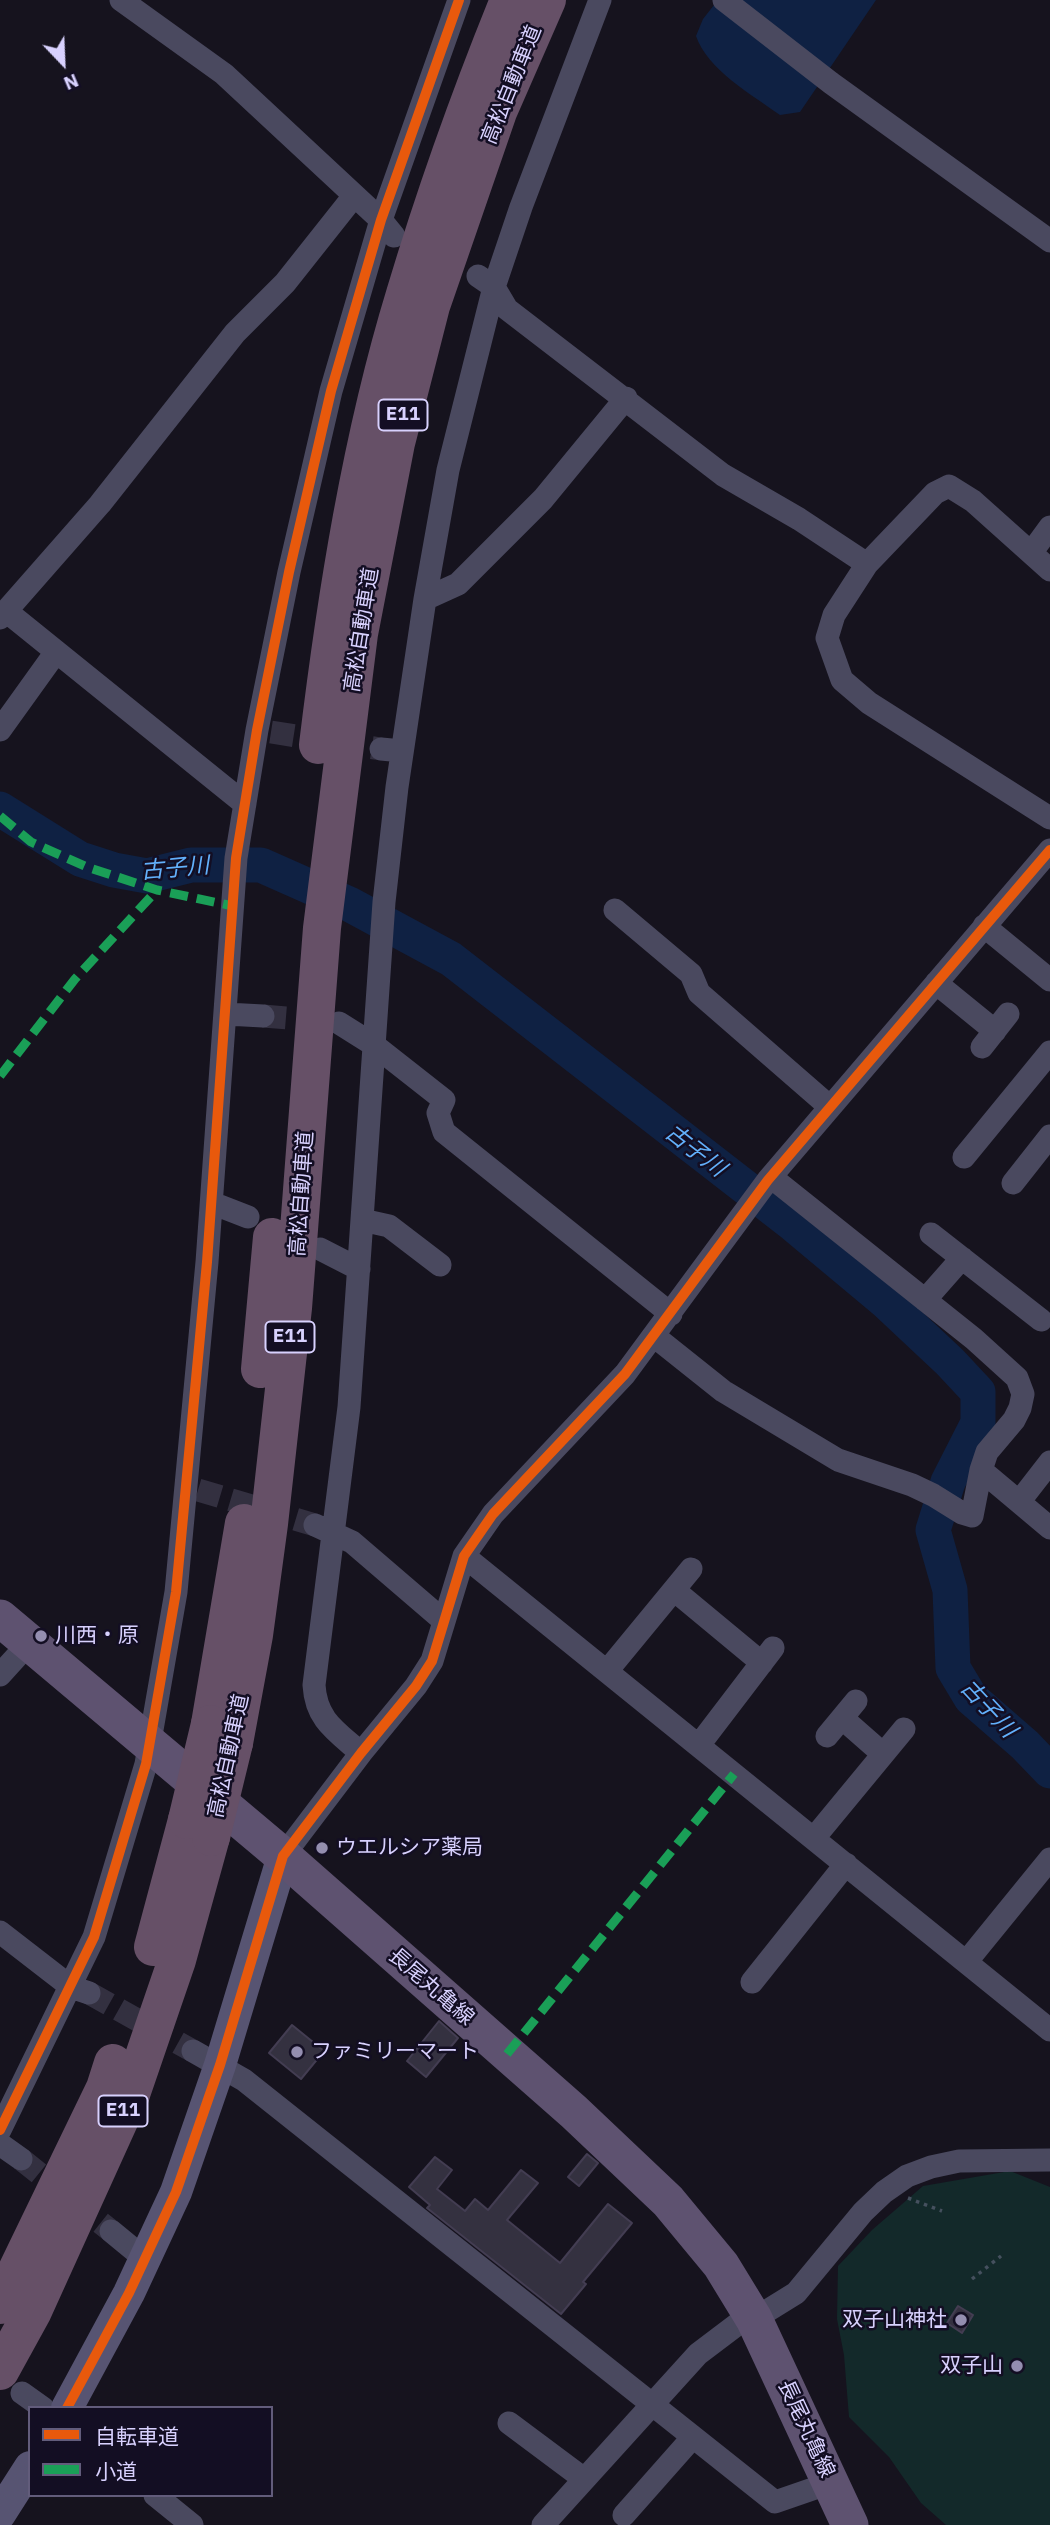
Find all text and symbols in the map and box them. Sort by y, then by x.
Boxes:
street label: 高松自動車道 [477,22,547,148]
north arrow [28,28,98,98]
text: N [60,69,82,96]
road number: E11 [378,400,428,430]
street label: 高松自動車道 [340,566,384,694]
water label: 古子川 [139,852,211,886]
water label: 古子川 [659,1119,731,1183]
street label: 高松自動車道 [285,1130,319,1258]
road number: E11 [266,1322,314,1352]
place label: 川西・原 [55,1623,139,1649]
marker: 川西・原 [33,1628,49,1644]
water label: 古子川 [954,1674,1022,1744]
street label: 高松自動車道 [204,1692,254,1820]
place label: ウエルシア薬局 [336,1835,483,1861]
marker: ウエルシア薬局 [314,1840,330,1856]
street label: 長尾丸亀線 [383,1943,479,2031]
place label: ファミリーマート [311,2039,479,2065]
marker: ファミリーマート [289,2044,305,2060]
road number: E11 [99,2096,148,2126]
place label: 双子山神社 [842,2307,947,2333]
marker: 双子山神社 [953,2312,969,2328]
place label: 双子山 [940,2353,1003,2379]
marker: 双子山 [1009,2358,1025,2374]
street label: 長尾丸亀線 [772,2376,840,2482]
legend [28,2406,273,2497]
text: 自転車道 [95,2422,179,2450]
text: 小道 [95,2457,137,2485]

